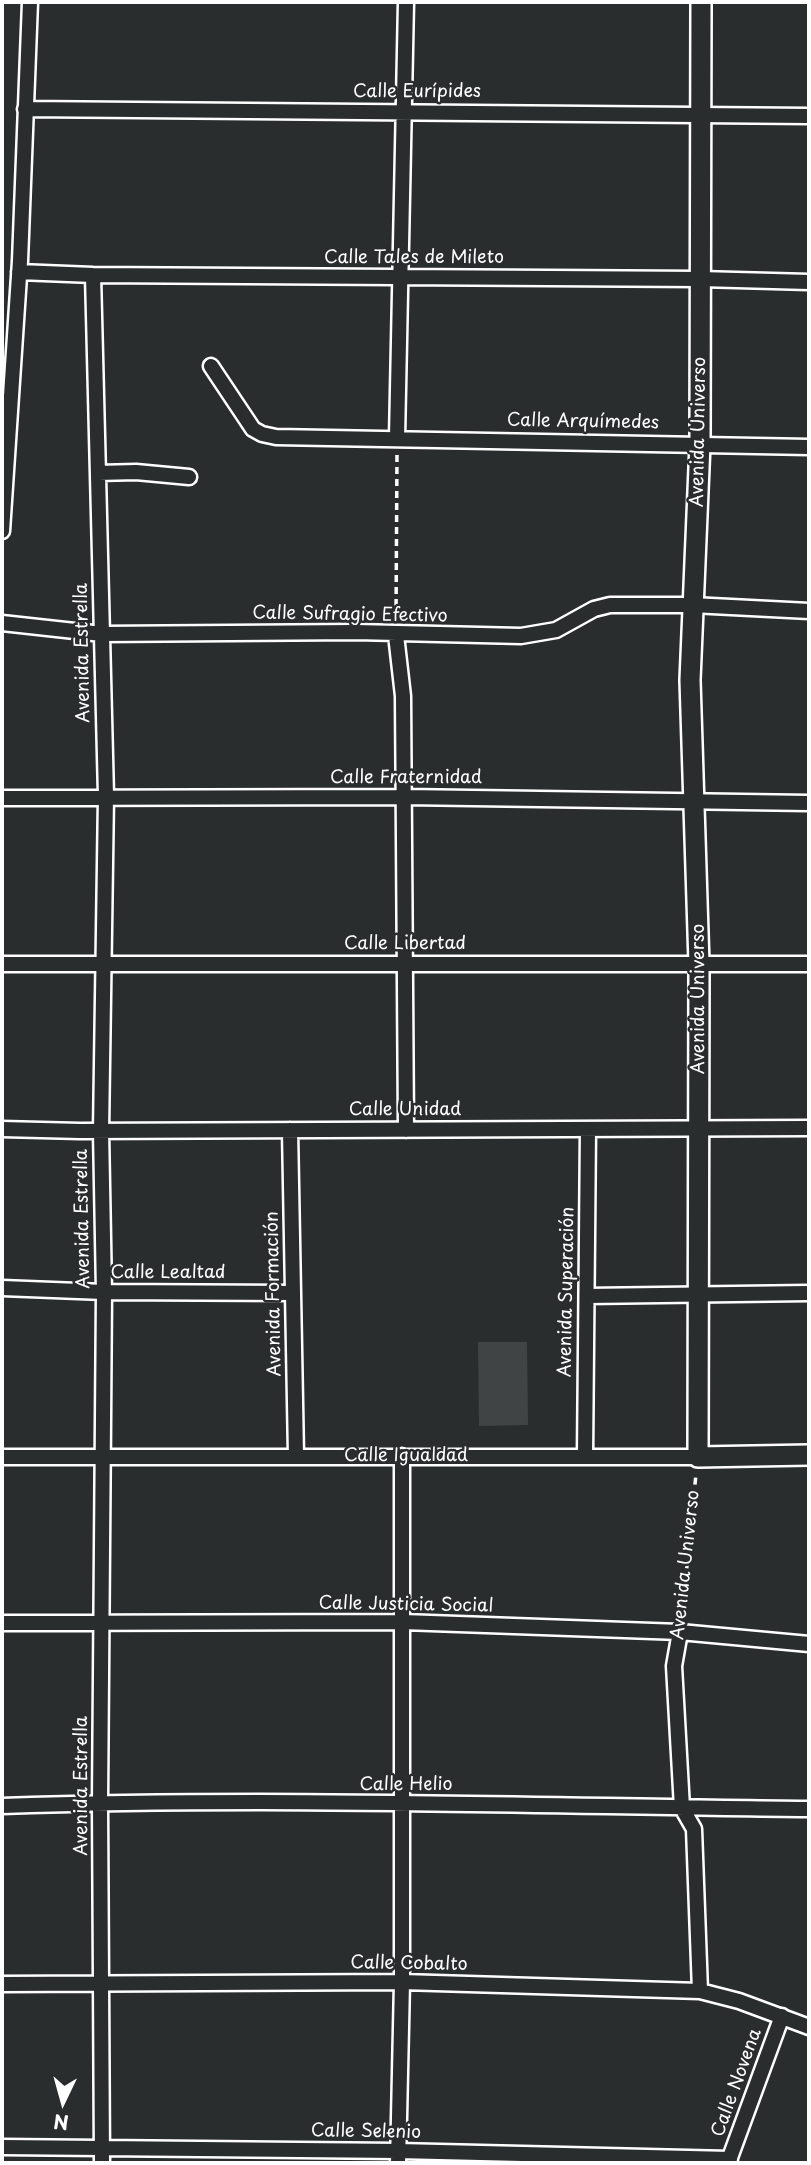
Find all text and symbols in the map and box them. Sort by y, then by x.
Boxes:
street label: Calle Eurípides [353,81,481,103]
street label: Calle Tales de Mileto [324,247,504,269]
street label: Avenida Universo [687,357,711,507]
street label: Calle Arquímedes [507,410,659,434]
street label: Avenida Estrella [71,583,95,723]
street label: Calle Sufragio Efectivo [252,602,448,628]
street label: Calle Fraternidad [330,767,482,789]
street label: Avenida Universo [688,924,710,1074]
street label: Calle Libertad [344,933,466,955]
street label: Calle Unidad [349,1099,461,1121]
street label: Avenida Estrella [71,1149,95,1289]
street label: Avenida Superación [555,1207,579,1377]
street label: Avenida Formación [262,1211,286,1377]
street label: Calle Lealtad [110,1262,226,1284]
street label: Calle Igualdad [344,1445,468,1467]
street label: Avenida Universo [667,1489,705,1641]
street label: Calle Justicia Social [318,1593,494,1617]
street label: Avenida Estrella [71,1716,93,1856]
street label: Calle Helio [360,1774,452,1796]
street label: Calle Cobalto [350,1952,468,1976]
street label: Calle Novena [707,2026,767,2140]
north arrow [28,2067,98,2137]
text: N [52,2108,70,2138]
street label: Calle Selenio [311,2120,421,2144]

